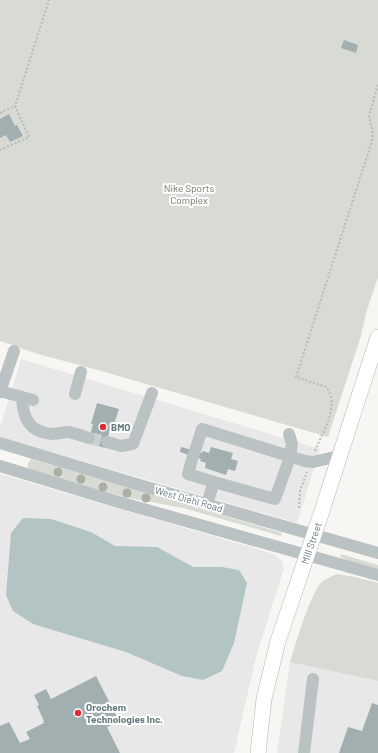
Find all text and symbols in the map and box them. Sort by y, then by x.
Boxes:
park label: Nike Sports Complex [164,182,214,206]
place label: BMO [111,421,131,433]
marker: BMO [98,422,108,432]
street label: West Diehl Road [154,484,224,514]
street label: Mill Street [298,520,324,566]
place label: Orochem Technologies Inc. [86,701,163,725]
marker: Orochem Technologies Inc. [73,708,83,718]

